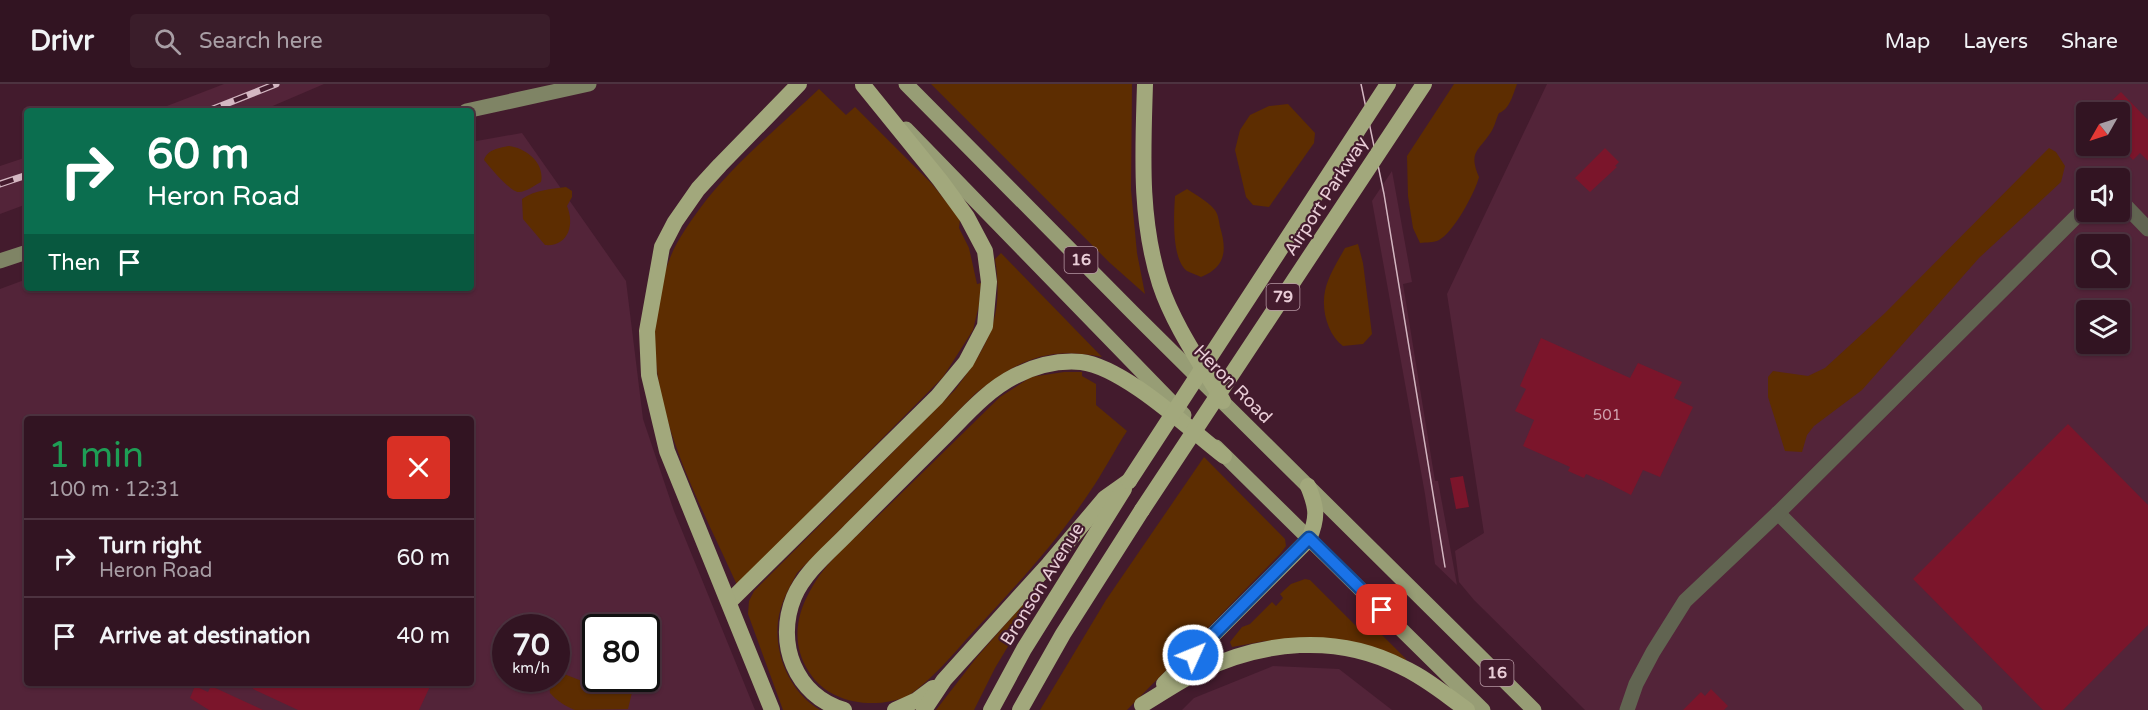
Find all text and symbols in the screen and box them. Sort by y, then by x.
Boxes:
search box [130,14,550,68]
text: Drivr [30,24,94,58]
icon: search [151,25,184,58]
text: Search here [199,28,323,54]
text: Map [1885,29,1930,54]
text: Layers [1963,29,2028,54]
text: Share [2061,29,2118,54]
north arrow [2076,102,2130,156]
map controls [2076,102,2130,354]
text: 60 m [147,129,249,180]
icon: right [48,132,126,210]
street label: Airport Parkway [1279,132,1373,260]
button: sound [2076,168,2130,222]
text: Heron Road [147,180,300,213]
button: search [2076,234,2130,288]
icon: arrive [113,246,146,279]
road number: 16 [1064,247,1098,273]
text: Then [48,250,101,276]
road number: 79 [1266,284,1300,310]
button: layers [2076,300,2130,354]
street label: Heron Road [1189,340,1277,428]
house number: 501 [1593,406,1621,424]
text: 1 min [48,434,144,477]
button: close [387,436,450,499]
text: 100 m · 12:31 [48,478,180,502]
street label: Bronson Avenue [995,519,1089,649]
text: Turn right [99,533,201,559]
icon: right [48,542,81,575]
text: 60 m [396,545,450,571]
text: Heron Road [99,559,212,583]
pin [1356,584,1407,635]
icon: arrive [1365,593,1398,626]
speed limit sign: 80 [582,614,660,692]
icon: arrive [48,620,81,653]
text: Arrive at destination [99,623,310,649]
text: 40 m [396,623,450,649]
position arrow [1161,623,1225,687]
text: 70 [512,627,550,664]
text: km/h [512,659,550,677]
road number: 16 [1480,660,1514,686]

